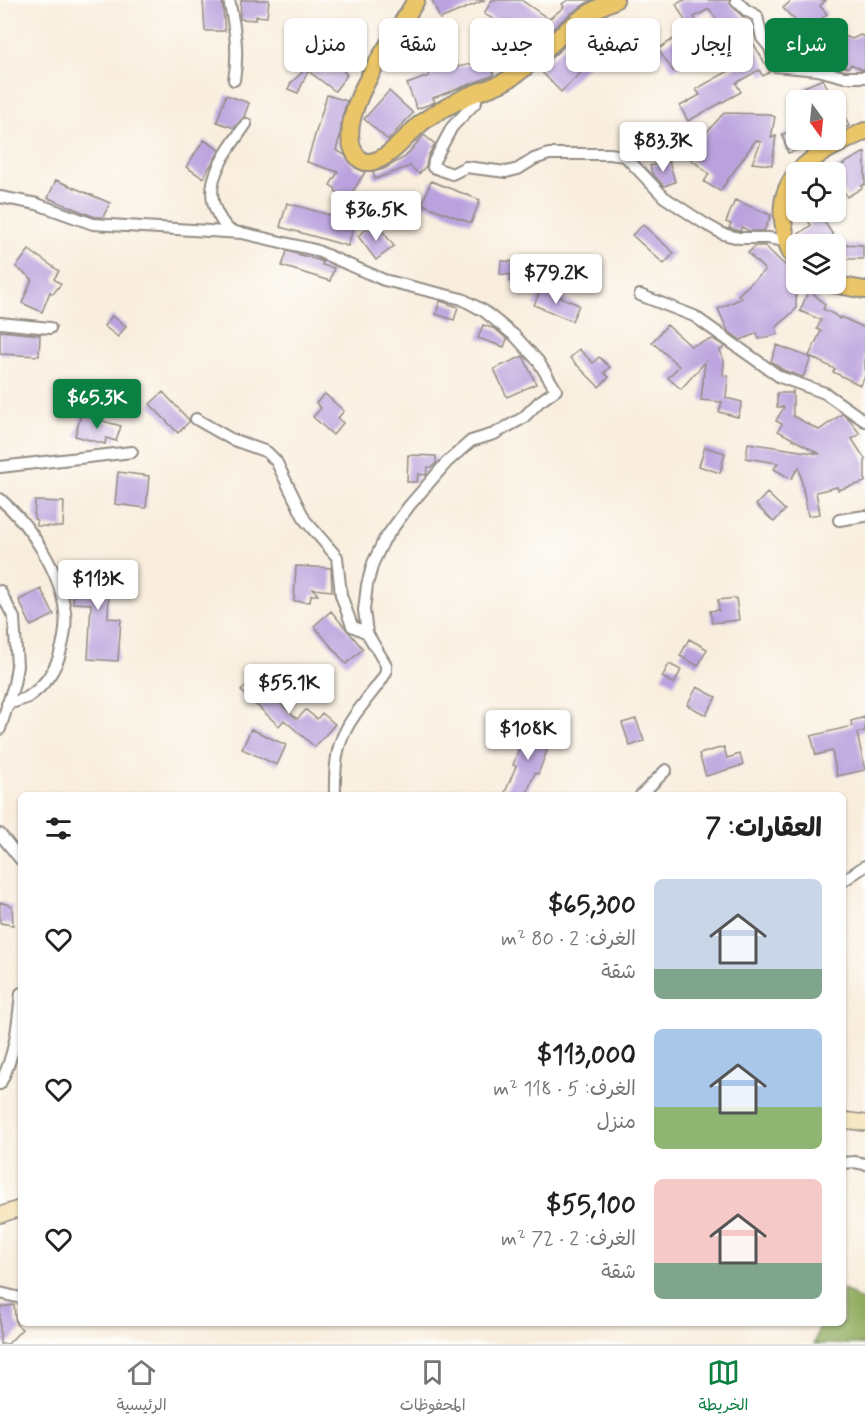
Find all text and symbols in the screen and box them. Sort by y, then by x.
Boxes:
chip: منزل [284,18,367,72]
chip: شقة [379,18,458,72]
chip: جديد [470,18,554,72]
chip: تصفية [566,18,660,72]
chip: إيجار [672,18,753,72]
chip: شراء [765,18,848,72]
north arrow [786,90,846,150]
map controls [786,90,846,294]
pin: $83.3K [614,122,712,173]
text: $83.3K [634,128,692,155]
button: locate [786,162,846,222]
pin: $36.5K [327,191,425,242]
text: $36.5K [345,197,407,224]
button: layers [786,234,846,294]
pin: $79.2K [507,254,605,305]
text: $79.2K [524,260,588,287]
pin: $65.3K [48,379,146,430]
text: $65.3K [67,385,127,412]
pin: $113K [56,560,140,611]
text: $113K [72,566,124,593]
pin: $55.1K [240,664,338,715]
text: $55.1K [258,670,320,697]
pin: $108K [486,710,570,761]
text: $108K [499,716,557,743]
icon: filters [42,812,75,845]
text: العقارات: 7 [705,812,822,846]
text: $65,300 [548,889,636,923]
icon: home [702,903,774,975]
icon: heart [42,923,75,956]
text: الغرف: 2 · 80 m² [501,926,636,953]
text: شقة [601,959,636,986]
text: $113,000 [537,1039,636,1073]
icon: home [702,1053,774,1125]
icon: heart [42,1073,75,1106]
text: الغرف: 5 · 118 m² [493,1076,636,1103]
text: منزل [597,1109,636,1136]
text: $55,100 [546,1189,636,1223]
icon: home [702,1203,774,1275]
icon: heart [42,1223,75,1256]
text: الغرف: 2 · 72 m² [501,1226,636,1253]
text: شقة [601,1259,636,1286]
tab: الرئيسية [117,1356,167,1419]
tab: المحفوظات [400,1356,466,1419]
tab: الخريطة [699,1356,749,1419]

